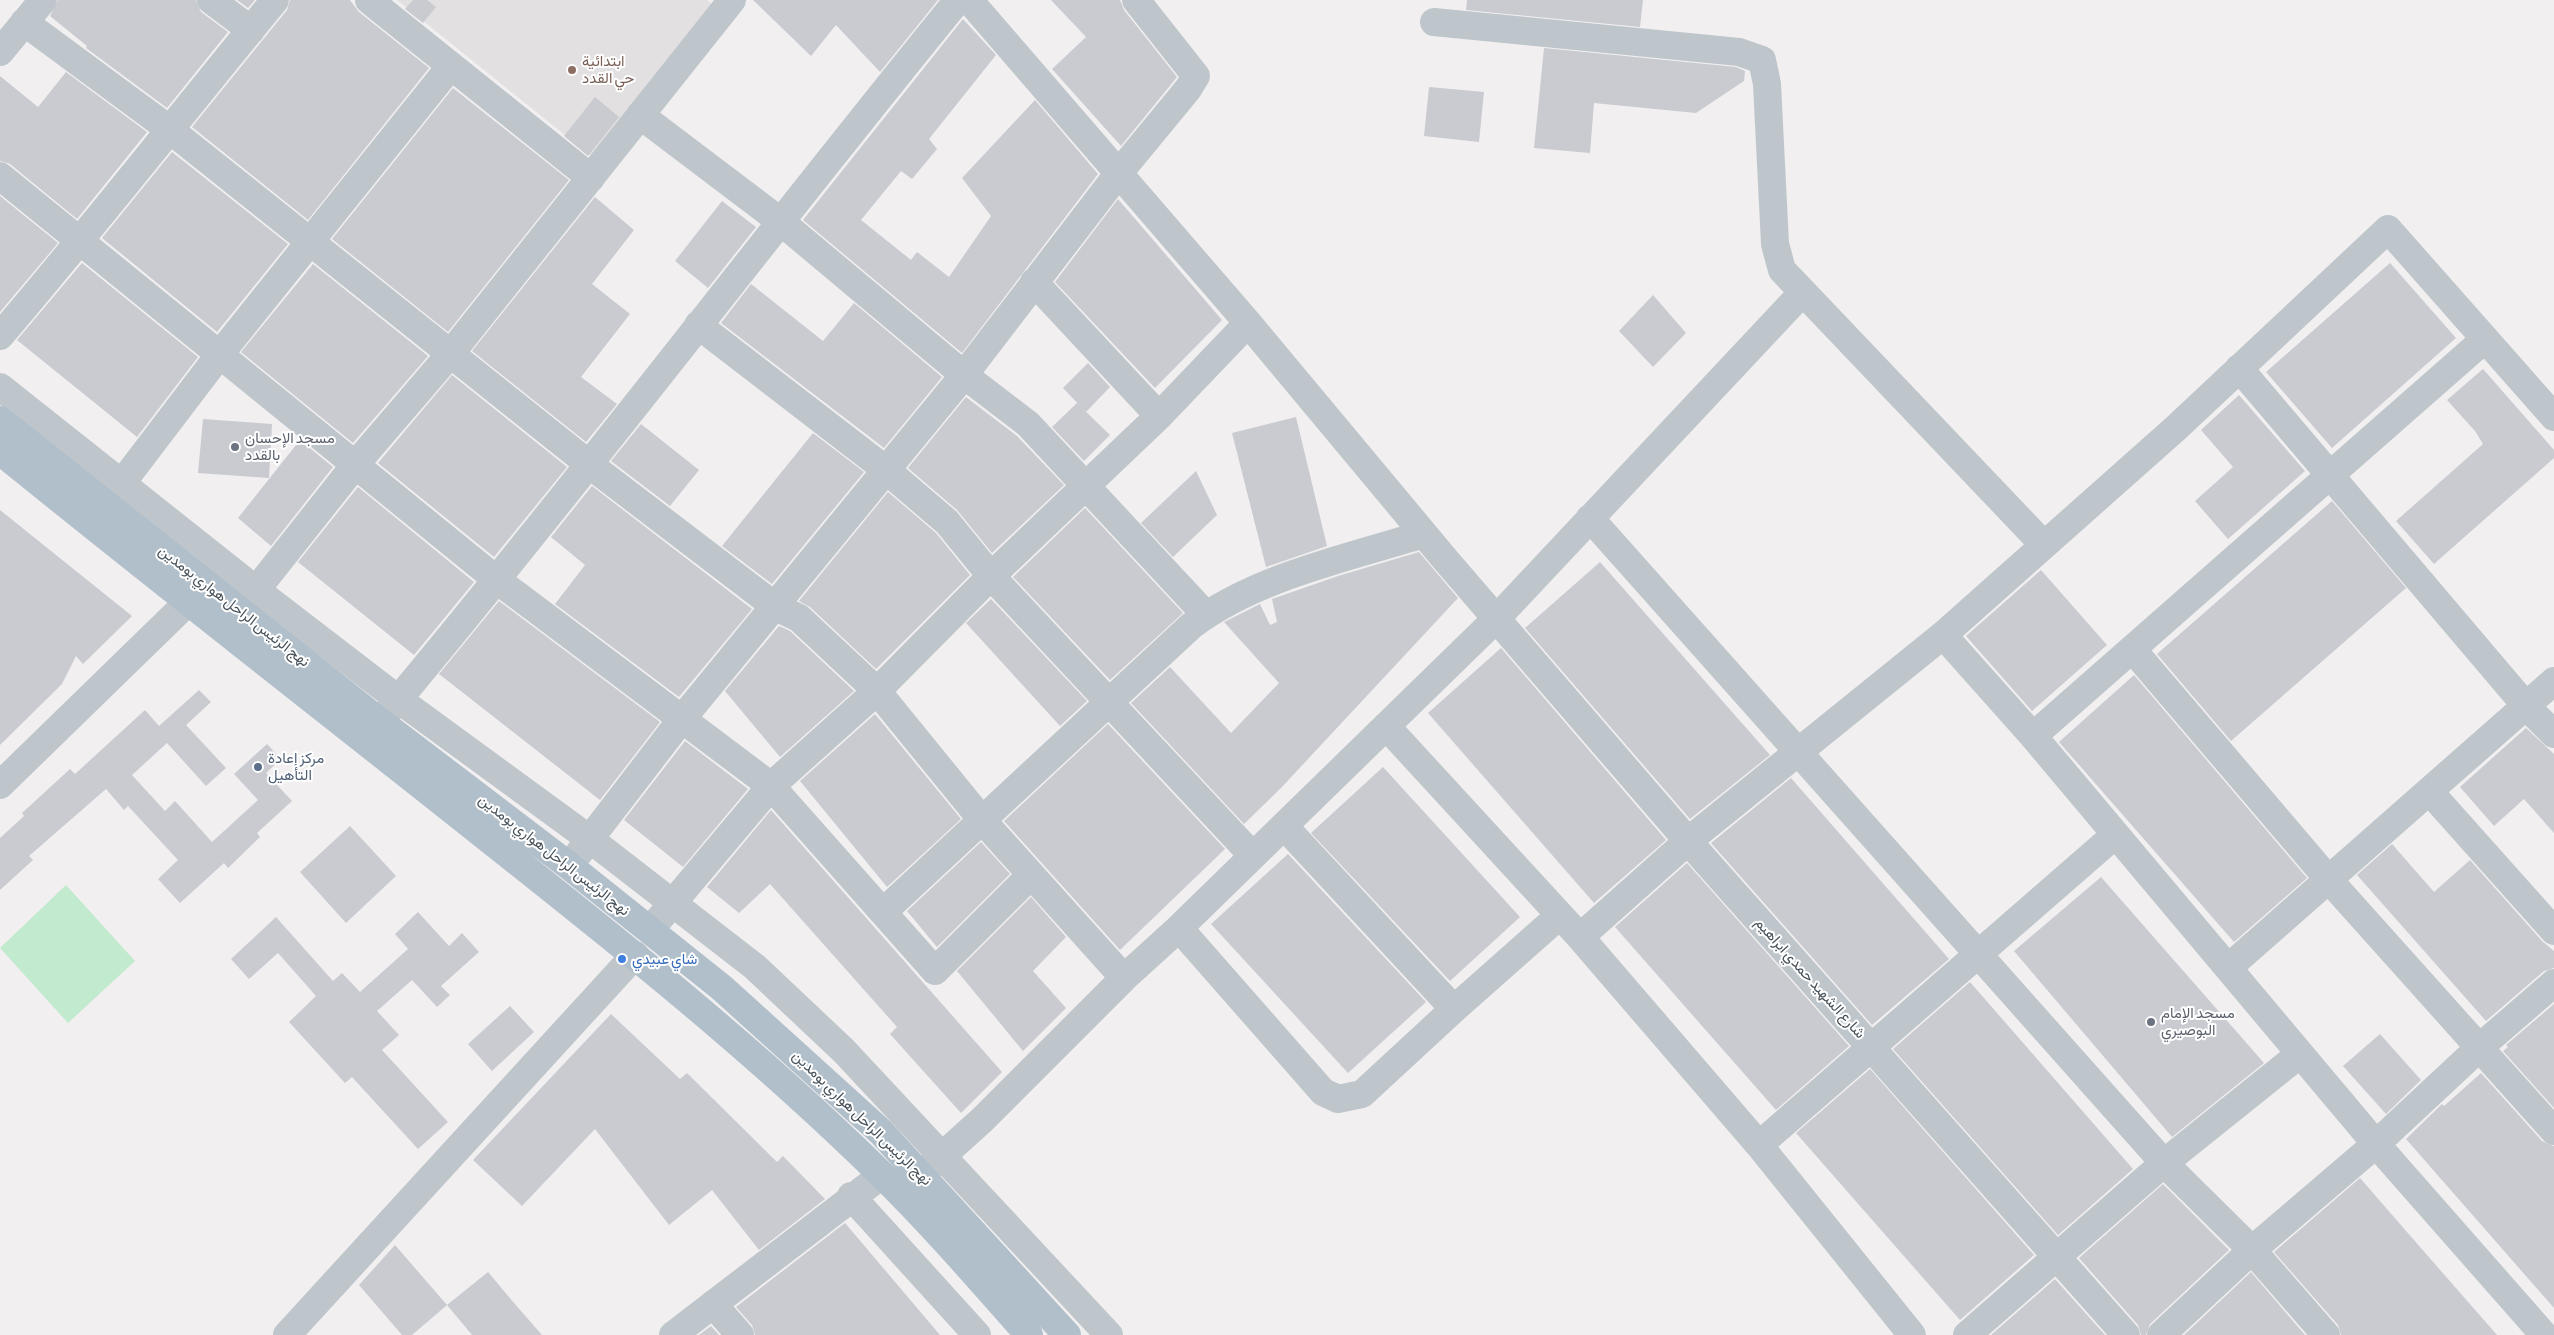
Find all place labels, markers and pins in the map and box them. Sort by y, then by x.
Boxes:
place label: ابتدائية حي القدد [582,52,634,87]
marker: ابتدائية حي القدد [566,64,578,76]
place label: مسجد الإحسان بالقدد [245,429,335,464]
marker: مسجد الإحسان بالقدد [229,441,241,453]
place label: مركز إعادة التأهيل [268,749,324,784]
marker: مركز إعادة التأهيل [252,761,264,773]
place label: شاي عبيدي [632,950,697,968]
marker: شاي عبيدي [616,953,628,965]
place label: مسجد الإمام البوصيري [2161,1004,2235,1039]
marker: مسجد الإمام البوصيري [2145,1016,2157,1028]

